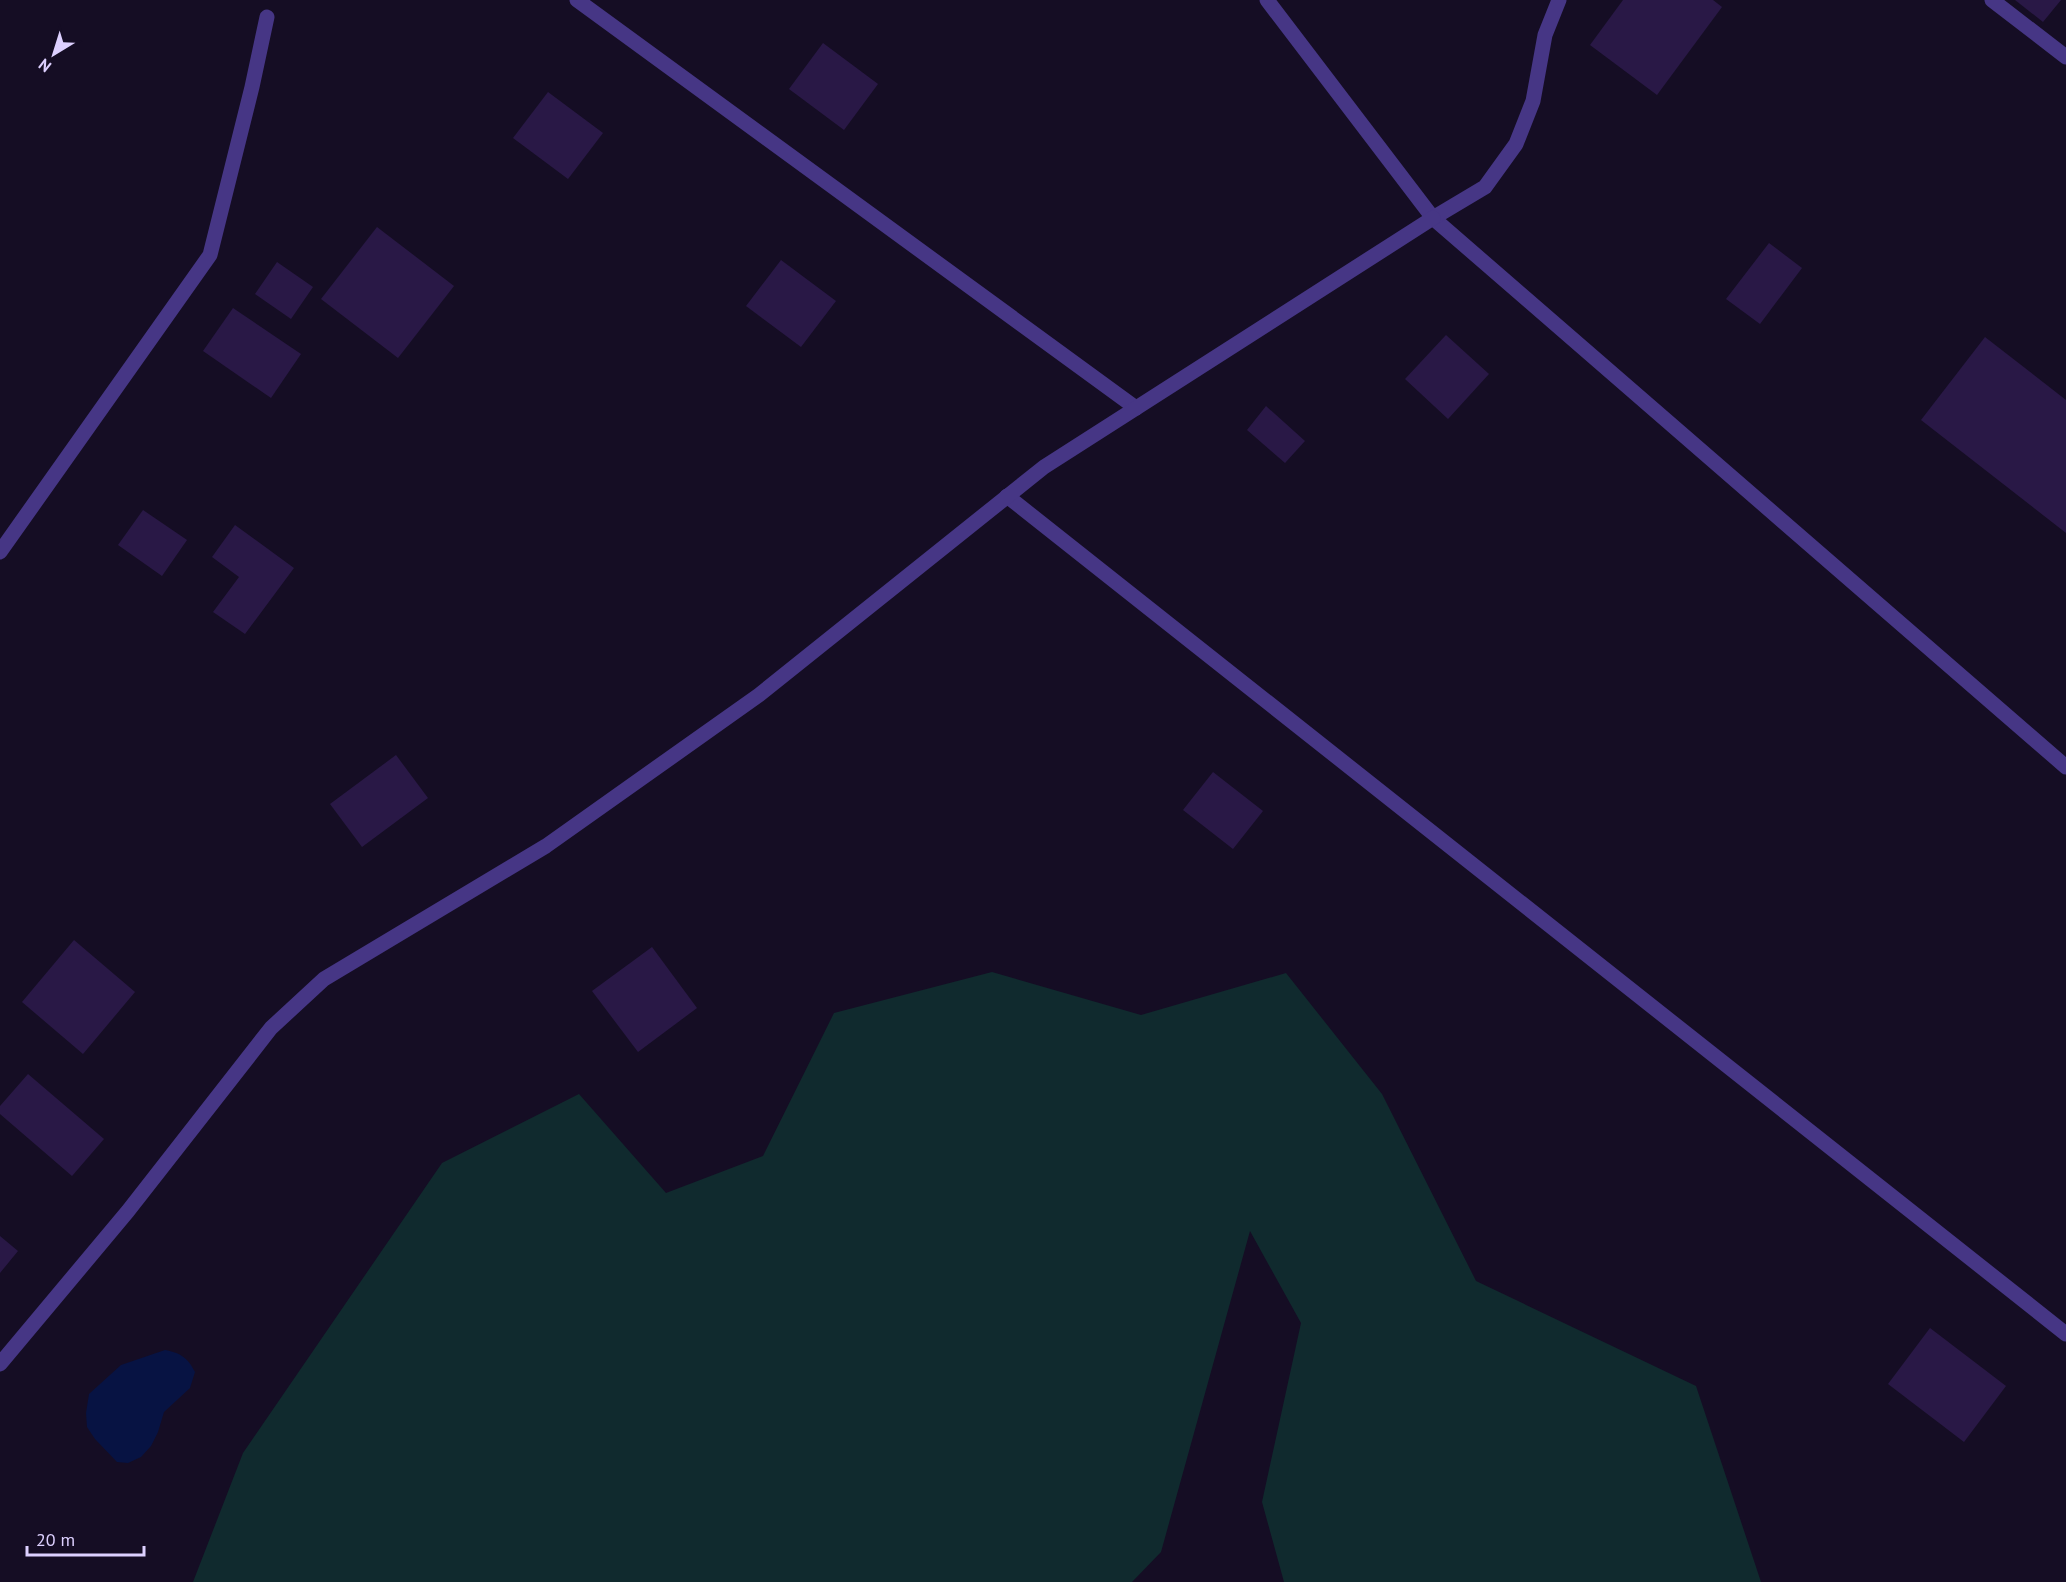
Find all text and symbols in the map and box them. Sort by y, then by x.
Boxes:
north arrow [24,24,84,84]
text: N [34,55,55,77]
scale bar [27,1519,144,1557]
text: 20 m [36,1528,75,1551]

